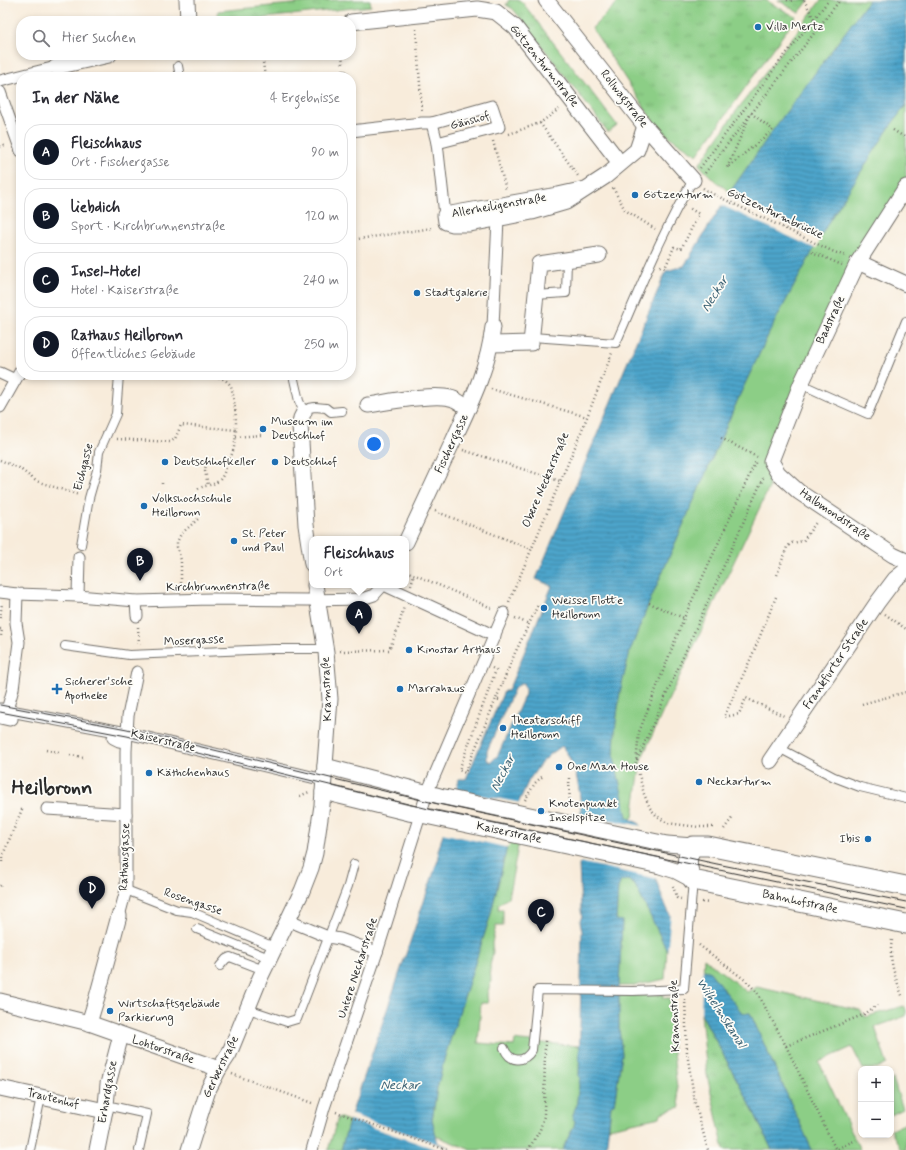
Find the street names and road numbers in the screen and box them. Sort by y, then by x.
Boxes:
street label: Götzenturmstraße [506,21,582,111]
street label: Rollwagstraße [596,67,652,132]
street label: Gänshof [448,108,492,134]
street label: Götzenturmbrücke [724,185,826,243]
street label: Allerheiligenstraße [450,190,548,222]
street label: Badstraße [813,293,849,347]
street label: Fischergasse [431,411,474,477]
street label: Obere Neckarstraße [519,430,573,530]
street label: Eichgasse [70,442,98,492]
street label: Halbmondstraße [796,485,874,545]
street label: Kirchbrunnenstraße [166,578,270,596]
street label: Frankfurter Straße [800,615,872,713]
street label: Mosergasse [163,631,225,651]
street label: Kramstraße [318,656,336,722]
street label: Kaiserstraße [129,726,197,756]
street label: Kaiserstraße [475,818,543,848]
street label: Rathausgasse [116,823,135,891]
street label: Rosengasse [162,885,224,919]
street label: Bahnhofstraße [761,886,839,918]
street label: Untere Neckarstraße [334,915,382,1021]
street label: Kranenstraße [666,979,684,1052]
street label: Lohtorstraße [130,1032,196,1068]
street label: Gerberstraße [199,1033,243,1101]
street label: Erhardgasse [95,1059,122,1125]
street label: Trautenhof [25,1085,81,1113]

